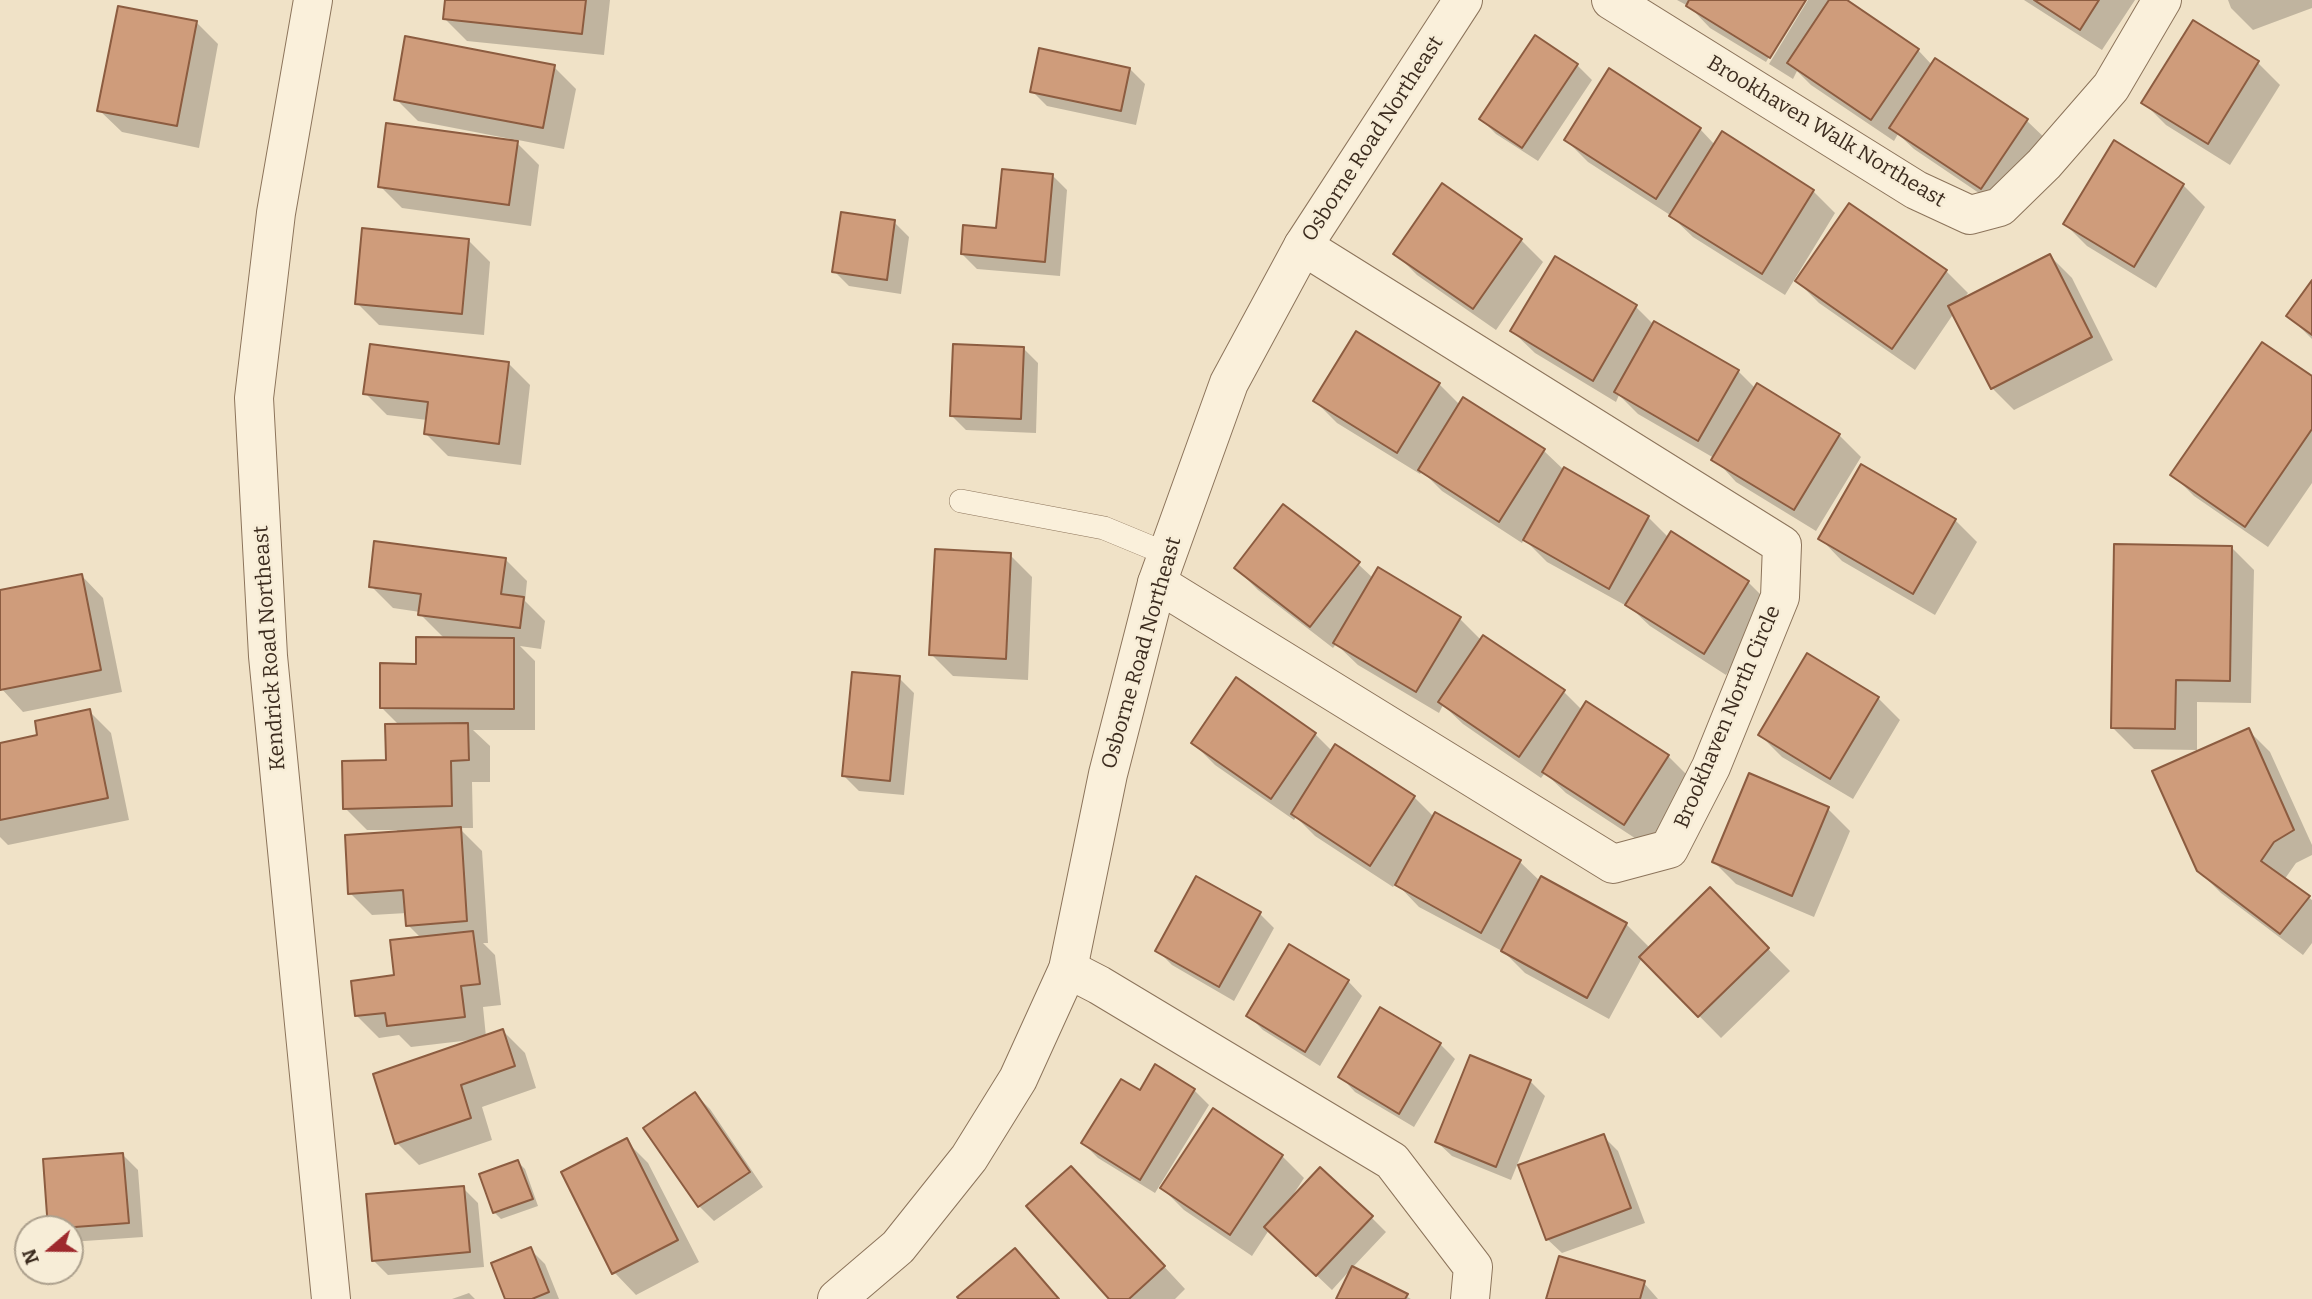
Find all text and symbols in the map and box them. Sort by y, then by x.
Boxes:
street label: Osborne Road Northeast [1297,31,1449,247]
street label: Brookhaven Walk Northeast [1702,51,1950,213]
street label: Kendrick Road Northeast [249,525,291,771]
street label: Osborne Road Northeast [1097,534,1187,772]
street label: Brookhaven North Circle [1670,602,1786,832]
north arrow [14,1215,84,1285]
text: N [17,1246,44,1268]

